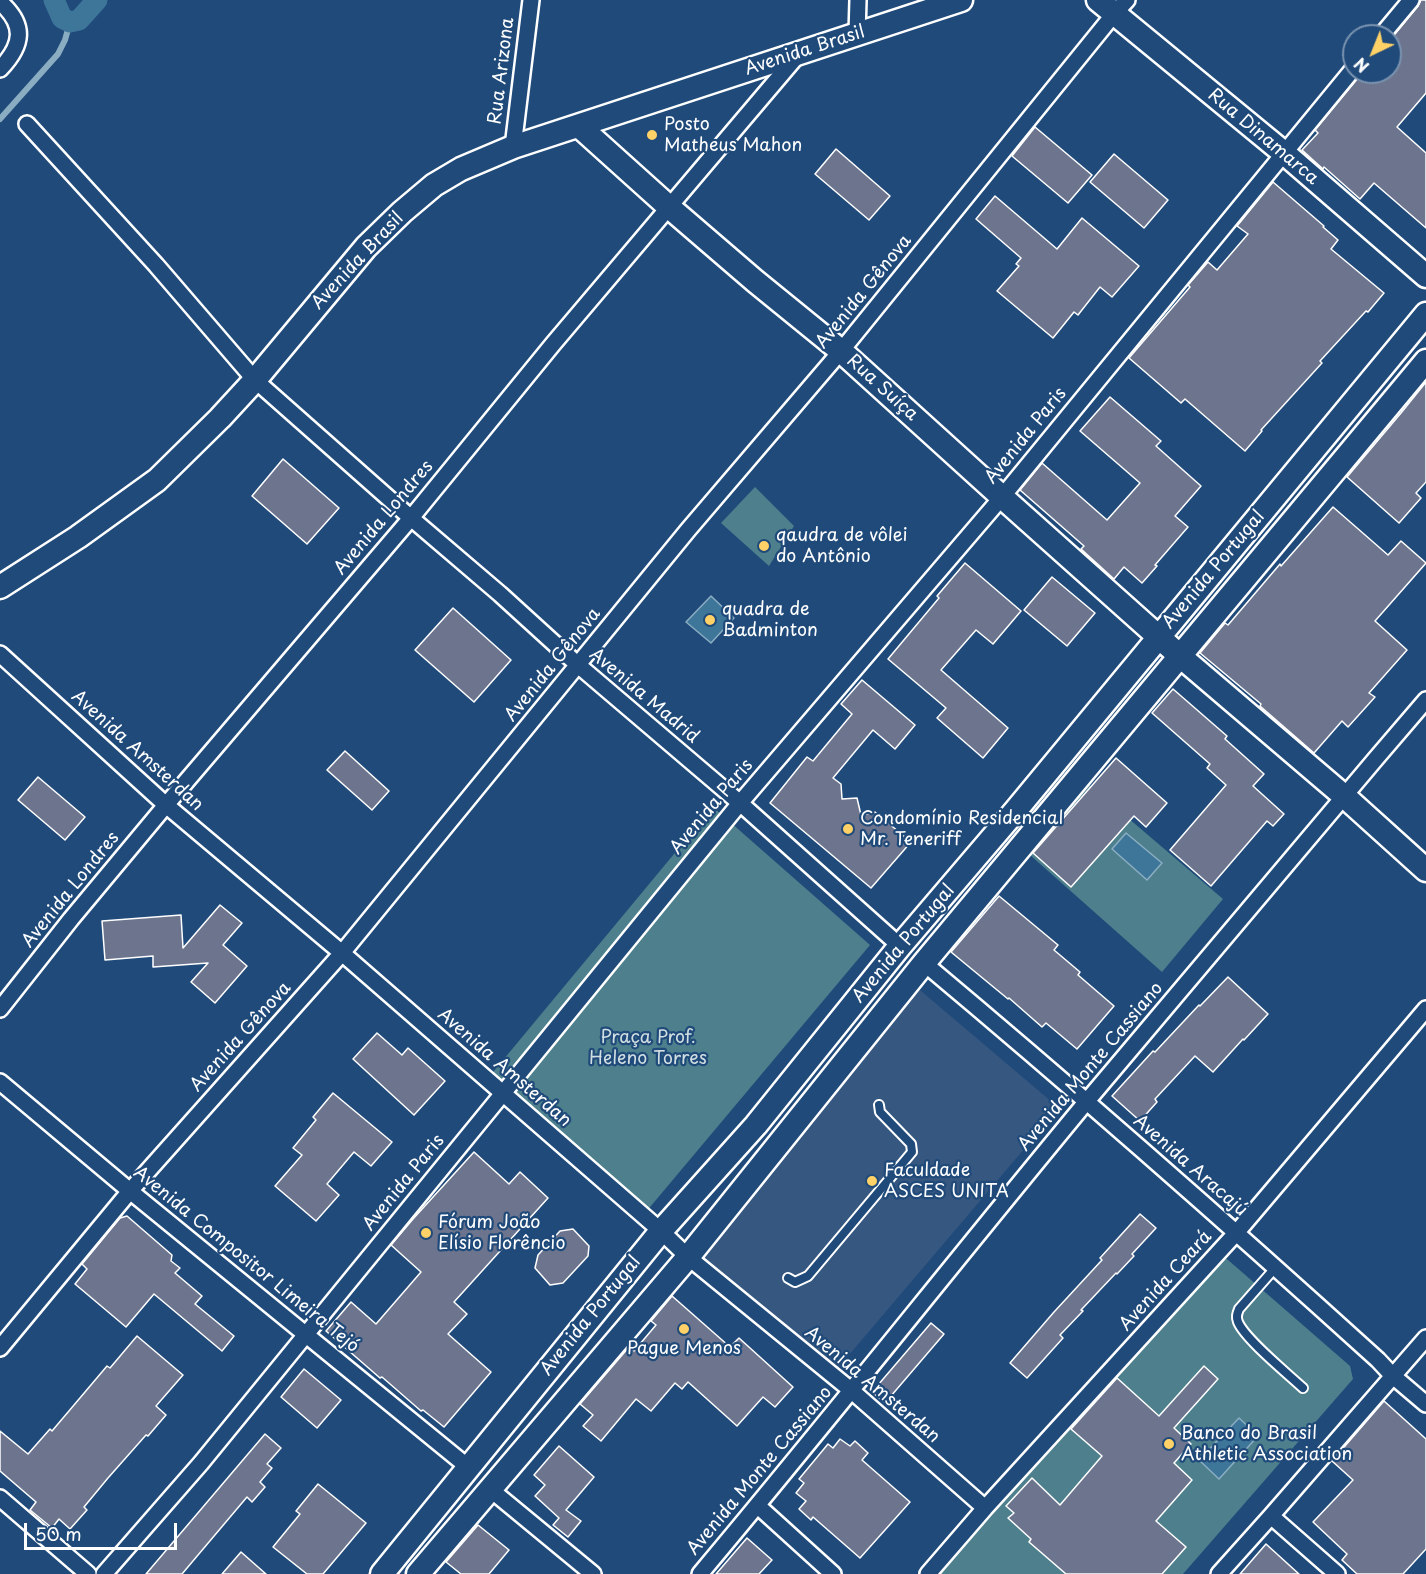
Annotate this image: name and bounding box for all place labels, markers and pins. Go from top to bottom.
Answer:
place label: Posto Matheus Mahon [664,114,802,156]
marker: Posto Matheus Mahon [645,128,659,142]
place label: qaudra de vôlei do Antônio [776,525,908,568]
marker: qaudra de vôlei do Antônio [757,539,771,553]
place label: quadra de Badminton [722,599,818,642]
marker: quadra de Badminton [703,613,717,627]
place label: Condomínio Residencial Mr. Teneriff [860,808,1063,850]
marker: Condomínio Residencial Mr. Teneriff [841,822,855,836]
place label: Faculdade ASCES UNITA [884,1160,1009,1202]
marker: Faculdade ASCES UNITA [865,1174,879,1188]
place label: Fórum João Elísio Florêncio [438,1212,565,1254]
marker: Fórum João Elísio Florêncio [419,1226,433,1240]
marker: Pague Menos [677,1322,691,1336]
place label: Pague Menos [627,1338,741,1360]
place label: Banco do Brasil Athletic Association [1181,1423,1352,1466]
marker: Banco do Brasil Athletic Association [1162,1437,1176,1451]

